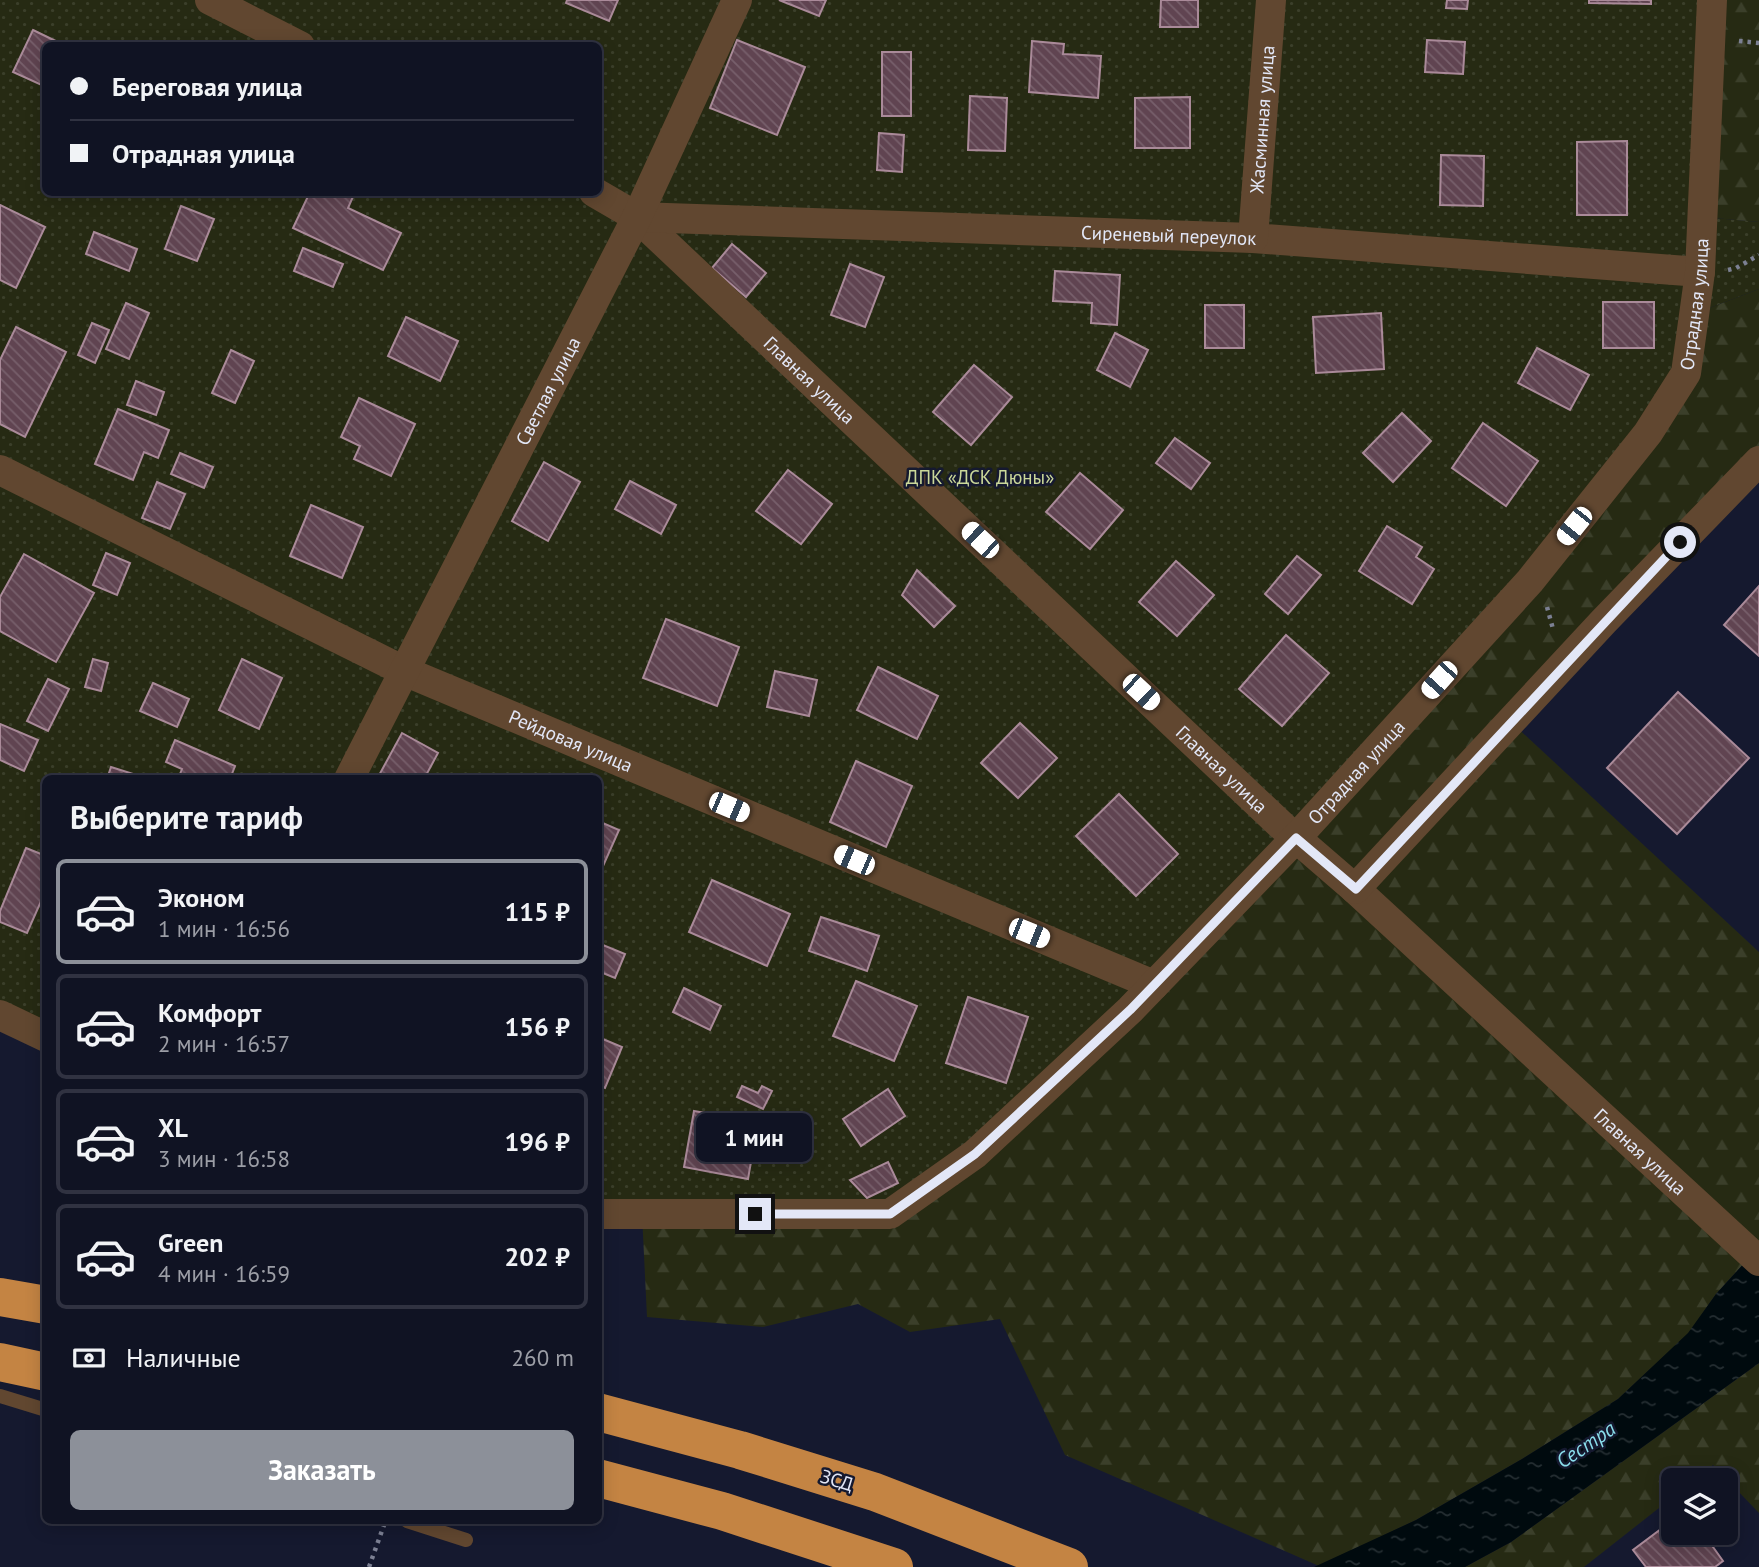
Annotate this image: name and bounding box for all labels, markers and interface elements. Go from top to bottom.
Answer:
street label: Жасминная улица [1244,44,1280,195]
text: Береговая улица [112,70,303,103]
text: Отрадная улица [112,137,295,170]
street label: Сиреневый переулок [1081,220,1257,250]
street label: Отрадная улица [1675,238,1713,372]
street label: Главная улица [759,331,860,429]
street label: Светлая улица [510,333,586,449]
park label: ДПК «ДСК Дюны» [906,465,1054,489]
car [1553,503,1596,549]
car [958,518,1003,562]
route start [1664,526,1696,558]
car [1418,657,1461,703]
car [1119,670,1164,714]
street label: Рейдовая улица [505,704,636,777]
street label: Отрадная улица [1303,715,1410,829]
street label: Главная улица [1171,720,1273,818]
car [706,789,753,825]
text: Выберите тариф [70,796,303,838]
car [831,842,878,878]
icon: car [74,880,137,943]
text: Эконом [158,881,245,914]
text: 115 ₽ [504,895,570,928]
text: 1 мин · 16:56 [158,914,290,943]
car [1006,915,1053,951]
icon: car [74,995,137,1058]
text: Комфорт [158,996,261,1029]
text: 156 ₽ [504,1010,570,1043]
text: 2 мин · 16:57 [158,1029,290,1058]
street label: Главная улица [1589,1103,1691,1200]
icon: car [74,1110,137,1173]
text: XL [158,1111,188,1144]
callout: 1 мин [697,1112,813,1162]
text: 1 мин [724,1123,784,1152]
text: 196 ₽ [504,1125,570,1158]
text: 3 мин · 16:58 [158,1144,290,1173]
route end [739,1198,771,1230]
icon: car [74,1225,137,1288]
text: Green [158,1226,223,1259]
text: 202 ₽ [504,1240,570,1273]
text: 4 мин · 16:59 [158,1259,290,1288]
icon: cash [70,1339,108,1377]
text: Наличные [126,1341,241,1374]
text: 260 m [512,1343,574,1372]
water label: Сестра [1551,1414,1621,1474]
button: Заказать [70,1430,574,1510]
street label: ЗСД [818,1464,857,1496]
map controls [1661,1468,1738,1545]
button: layers [1661,1468,1738,1545]

